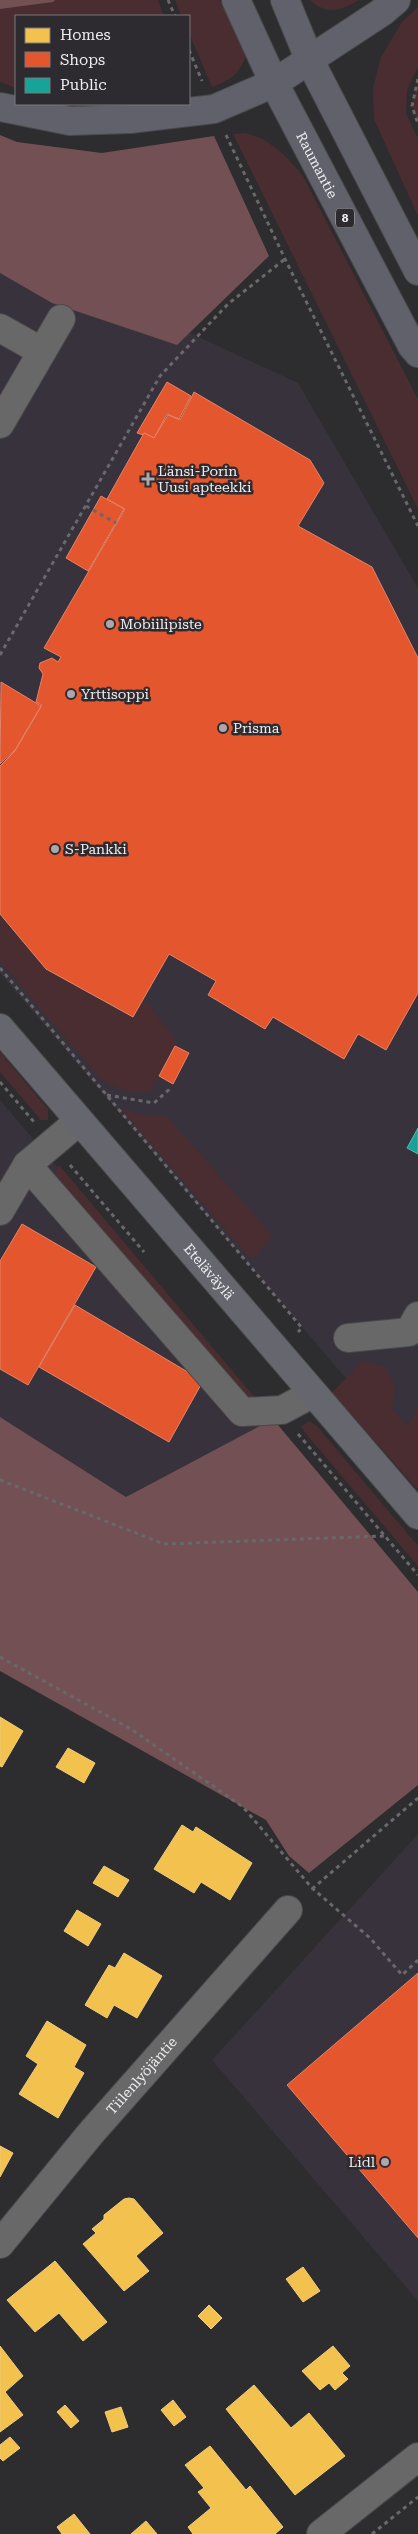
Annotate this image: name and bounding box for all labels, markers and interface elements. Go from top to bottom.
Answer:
legend [15,15,190,105]
text: Homes [60,26,111,44]
text: Shops [60,51,105,69]
text: Public [60,76,107,94]
street label: Raumantie [293,129,341,201]
road number: 8 [336,208,354,228]
place label: Länsi-Porin Uusi apteekki [158,463,252,495]
marker: Länsi-Porin Uusi apteekki [142,473,154,485]
place label: Mobiilipiste [120,616,202,632]
marker: Mobiilipiste [104,618,116,630]
place label: Yrttisoppi [81,686,150,702]
marker: Yrttisoppi [65,688,77,700]
place label: Prisma [233,720,280,736]
marker: Prisma [217,722,229,734]
place label: S-Pankki [65,841,127,857]
marker: S-Pankki [49,843,61,855]
street label: Eteläväylä [181,1240,238,1303]
street label: Tiilenlyöjäntie [103,2033,180,2118]
place label: Lidl [349,2154,376,2170]
marker: Lidl [379,2156,391,2168]

